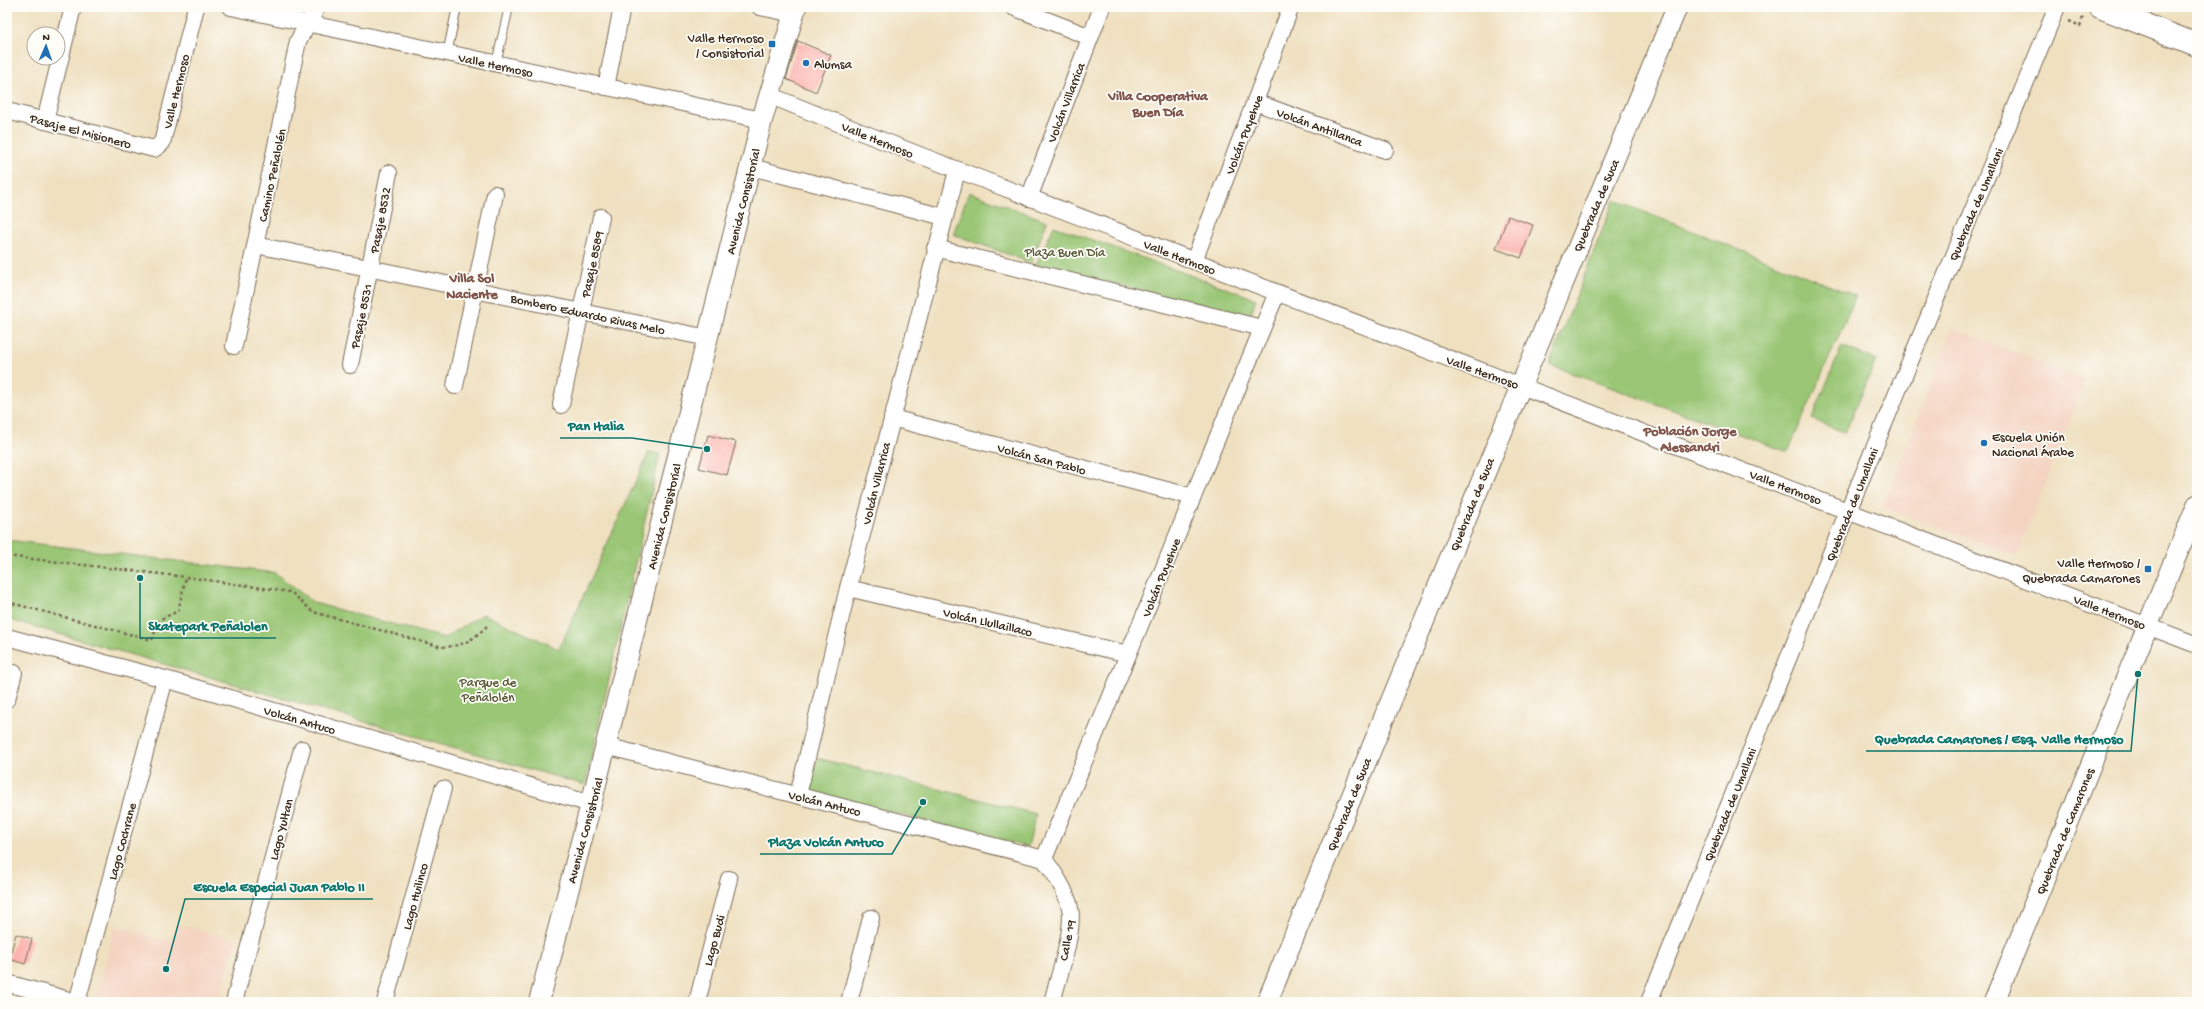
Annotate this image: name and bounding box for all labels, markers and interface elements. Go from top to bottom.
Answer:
north arrow [26,26,66,66]
text: N [42,32,50,44]
place label: Valle Hermoso / Consistorial [687,32,764,62]
marker: Valle Hermoso / Consistorial [767,39,777,49]
street label: Valle Hermoso [456,51,535,82]
street label: Valle Hermoso [161,53,194,131]
marker: Alumsa [801,58,811,68]
place label: Alumsa [814,58,853,73]
street label: Volcán Villarrica [1045,60,1090,146]
district label: Villa Cooperativa Buen Día [1107,89,1209,122]
street label: Volcán Puyehue [1223,93,1267,178]
street label: Volcán Antillanca [1273,105,1365,151]
street label: Pasaje El Misionero [27,111,133,153]
street label: Valle Hermoso [838,120,915,163]
street label: Camino Peñalolén [256,127,291,224]
street label: Quebrada de Umallani [1947,146,2008,264]
street label: Avenida Consistorial [724,147,765,256]
street label: Quebrada de Suca [1571,157,1624,255]
street label: Pasaje 8532 [368,186,395,256]
street label: Pasaje 8589 [579,229,608,300]
street label: Valle Hermoso [1140,237,1218,279]
park label: Plaza Buen Día [1024,246,1106,261]
district label: Villa Sol Naciente [446,271,499,304]
street label: Pasaje 8531 [348,283,377,351]
street label: Bombero Eduardo Rivas Melo [508,292,666,339]
street label: Valle Hermoso [1443,353,1521,394]
callout: Pan Italia [560,412,632,438]
text: Pan Italia [567,419,625,436]
district label: Población Jorge Alessandri [1642,424,1737,457]
place label: Escuela Unión Nacional Árabe [1992,431,2074,461]
marker: Escuela Unión Nacional Árabe [1979,438,1989,448]
street label: Volcán Villarrica [860,440,895,527]
street label: Volcán San Pablo [994,441,1088,480]
street label: Quebrada de Umallani [1824,446,1883,564]
street label: Quebrada de Suca [1448,455,1499,554]
street label: Avenida Consistorial [645,462,686,571]
street label: Valle Hermoso [1746,467,1824,509]
street label: Volcán Puyehue [1139,536,1185,621]
place label: Valle Hermoso / Quebrada Camarones [2022,557,2141,587]
marker: Valle Hermoso / Quebrada Camarones [2143,564,2153,574]
street label: Valle Hermoso [2070,592,2148,634]
street label: Volcán Llullaillaco [940,606,1034,641]
callout: Skatepark Peñalolen [140,612,276,638]
text: Skatepark Peñalolen [148,619,268,636]
park label: Parque de Peñalolén [459,676,517,706]
street label: Volcán Antuco [261,704,337,739]
callout: Quebrada Camarones / Esq. Valle Hermoso [1866,725,2131,751]
text: Quebrada Camarones / Esq. Valle Hermoso [1875,732,2124,749]
street label: Quebrada de Umallani [1702,746,1761,864]
street label: Quebrada de Suca [1325,755,1376,854]
street label: Quebrada de Camarones [2034,765,2099,897]
street label: Avenida Consistorial [565,776,608,885]
street label: Volcán Antuco [786,788,862,821]
street label: Lago Yultan [267,797,298,862]
street label: Lago Cochrane [106,801,141,882]
callout: Plaza Volcán Antuco [760,828,892,854]
text: Plaza Volcán Antuco [767,835,885,852]
street label: Lago Huilinco [400,861,433,932]
callout: Escuela Especial Juan Pablo II [185,873,373,899]
text: Escuela Especial Juan Pablo II [193,880,365,897]
street label: Lago Budi [701,913,729,968]
street label: Calle 19 [1057,918,1080,962]

